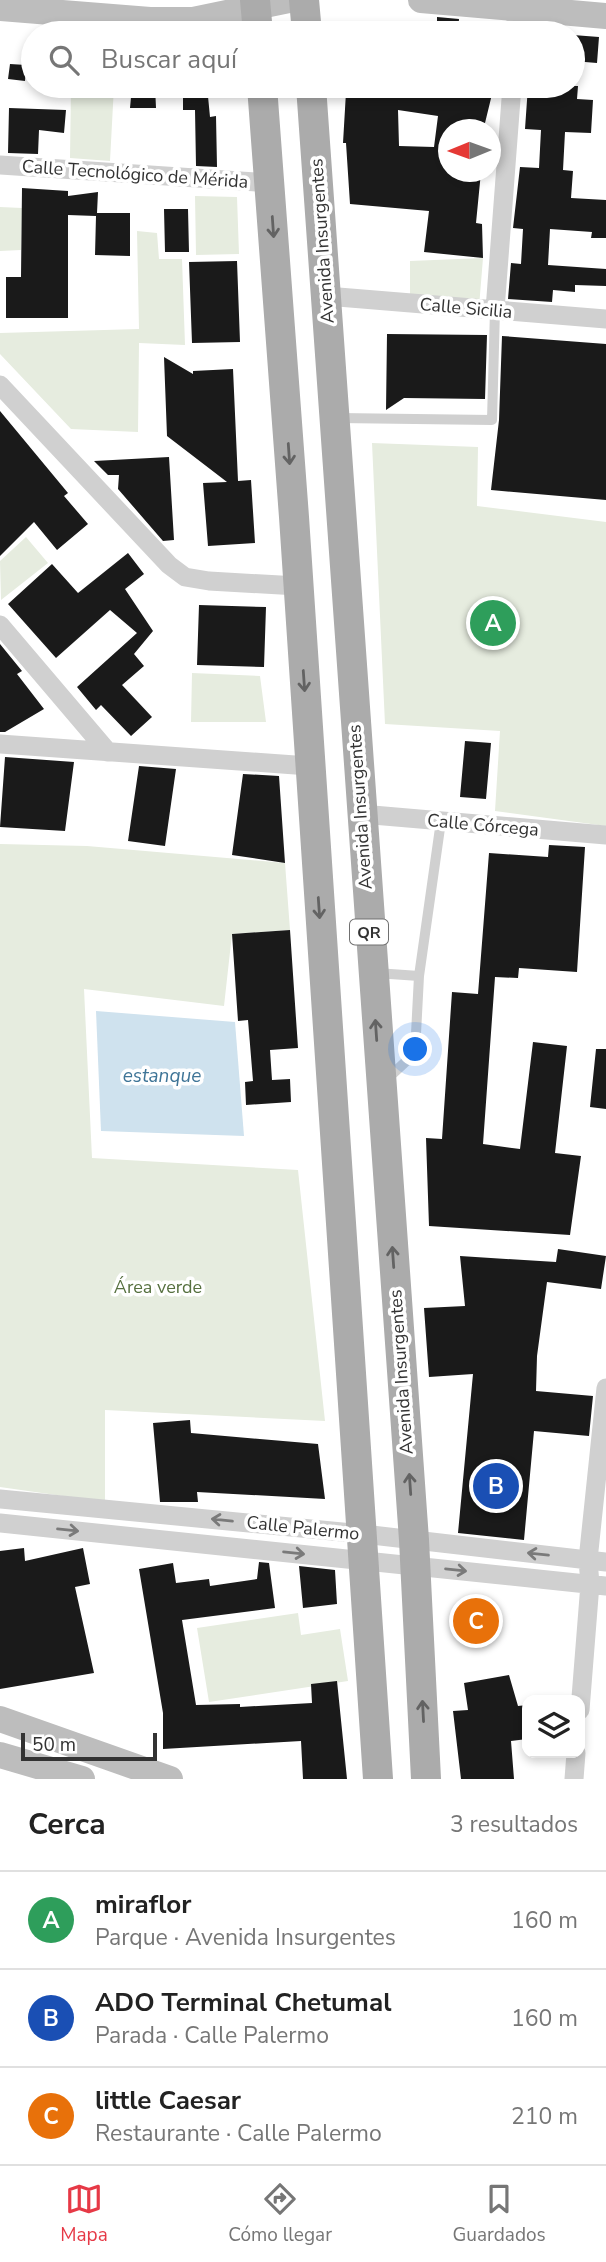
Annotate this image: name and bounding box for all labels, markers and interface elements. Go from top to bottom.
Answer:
search box [21,21,585,98]
icon: search [45,41,83,79]
text: Buscar aquí [101,42,237,77]
north arrow [438,119,501,182]
street label: Calle Tecnológico de Mérida [21,154,249,194]
street label: Avenida Insurgentes [304,158,340,324]
one-way arrow [267,215,280,238]
street label: Calle Sicilia [419,292,513,324]
one-way arrow [283,442,296,465]
pin: A [470,597,516,649]
one-way arrow [297,669,310,692]
street label: Avenida Insurgentes [342,724,378,890]
street label: Calle Córcega [426,808,540,842]
one-way arrow [313,896,326,919]
road number: QR [350,920,388,944]
one-way arrow [370,1019,383,1042]
your location [398,1032,432,1066]
water label: estanque [123,1063,201,1089]
one-way arrow [386,1246,399,1269]
park label: Área verde [114,1275,202,1299]
street label: Avenida Insurgentes [383,1289,419,1455]
pin: B [473,1460,519,1512]
one-way arrow [403,1473,416,1496]
street label: Calle Palermo [245,1510,361,1546]
one-way arrow [211,1514,233,1527]
one-way arrow [56,1524,79,1537]
one-way arrow [282,1546,305,1559]
one-way arrow [527,1548,550,1561]
one-way arrow [444,1563,467,1576]
pin: C [453,1595,499,1647]
map controls [522,1695,585,1758]
button: layers [522,1695,585,1758]
one-way arrow [416,1700,429,1723]
scale bar [21,1730,158,1762]
text: 50 m [32,1732,76,1758]
text: Cerca [28,1804,106,1845]
text: 3 resultados [450,1809,578,1840]
text: miraflor [95,1887,192,1922]
text: A [42,1905,60,1936]
text: 160 m [511,1905,578,1936]
text: Parque · Avenida Insurgentes [95,1922,396,1953]
text: ADO Terminal Chetumal [95,1985,391,2020]
text: B [43,2003,59,2034]
text: 160 m [511,2003,578,2034]
text: Parada · Calle Palermo [95,2020,329,2051]
text: little Caesar [95,2083,241,2118]
text: C [43,2101,59,2132]
text: 210 m [511,2101,578,2132]
text: Restaurante · Calle Palermo [95,2118,382,2149]
tab: Mapa [60,2180,108,2248]
tab: Cómo llegar [228,2180,332,2248]
tab: Guardados [453,2180,546,2248]

